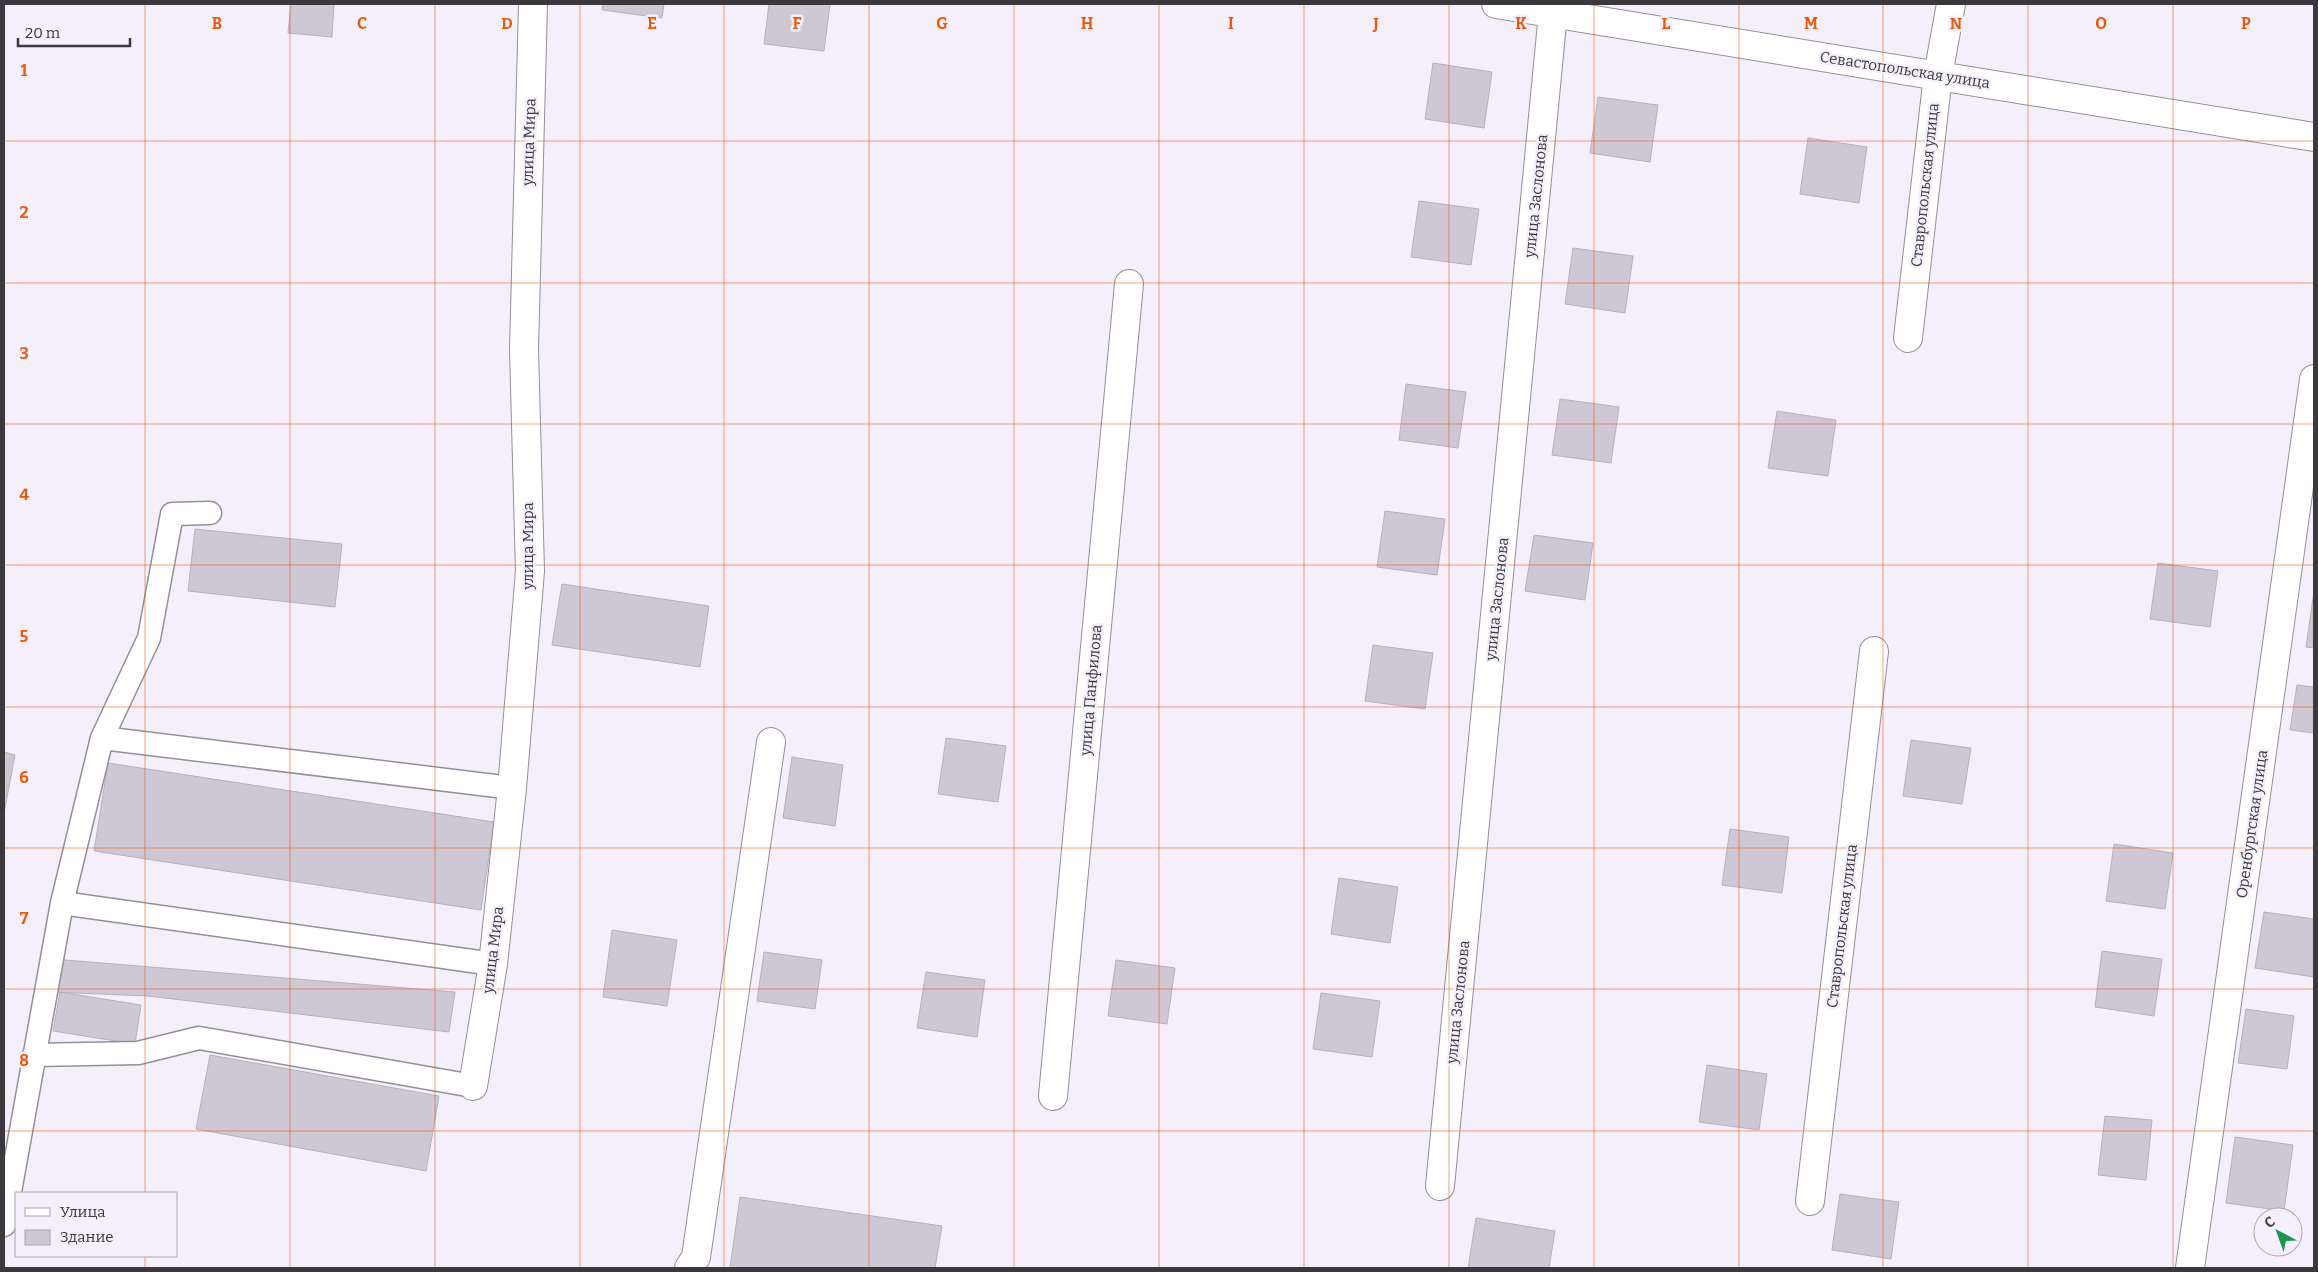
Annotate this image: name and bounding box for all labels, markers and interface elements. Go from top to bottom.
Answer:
text: B [212,14,222,33]
text: C [357,14,367,33]
text: D [501,14,513,33]
text: E [647,14,657,33]
text: F [793,14,802,33]
text: G [936,14,948,33]
text: H [1081,14,1094,33]
text: I [1228,14,1234,33]
text: J [1372,14,1379,33]
text: K [1515,14,1527,33]
text: L [1662,14,1671,33]
text: M [1804,14,1818,33]
text: N [1950,14,1962,33]
text: O [2095,14,2107,33]
text: P [2241,14,2251,33]
scale bar [18,15,130,47]
text: 20 m [25,24,61,42]
street label: Севастопольская улица [1819,48,1991,92]
text: 1 [21,61,28,80]
street label: улица Мира [518,98,540,187]
street label: Ставропольская улица [1907,102,1943,268]
street label: улица Заслонова [1520,133,1551,260]
text: 2 [19,203,29,222]
text: 3 [19,344,29,363]
text: 4 [19,485,29,504]
street label: улица Мира [519,502,537,591]
street label: улица Заслонова [1481,536,1512,663]
street label: улица Панфилова [1076,624,1106,757]
text: 5 [20,627,29,646]
street label: Оренбургская улица [2233,749,2271,899]
text: 6 [19,768,29,787]
street label: Ставропольская улица [1823,843,1861,1009]
street label: улица Мира [479,905,507,996]
text: 7 [20,909,29,928]
street label: улица Заслонова [1442,939,1473,1066]
text: 8 [19,1051,29,1070]
legend [15,1192,178,1257]
text: Улица [60,1203,106,1221]
north arrow [2253,1207,2303,1257]
text: С [2261,1213,2279,1232]
text: Здание [60,1228,114,1246]

